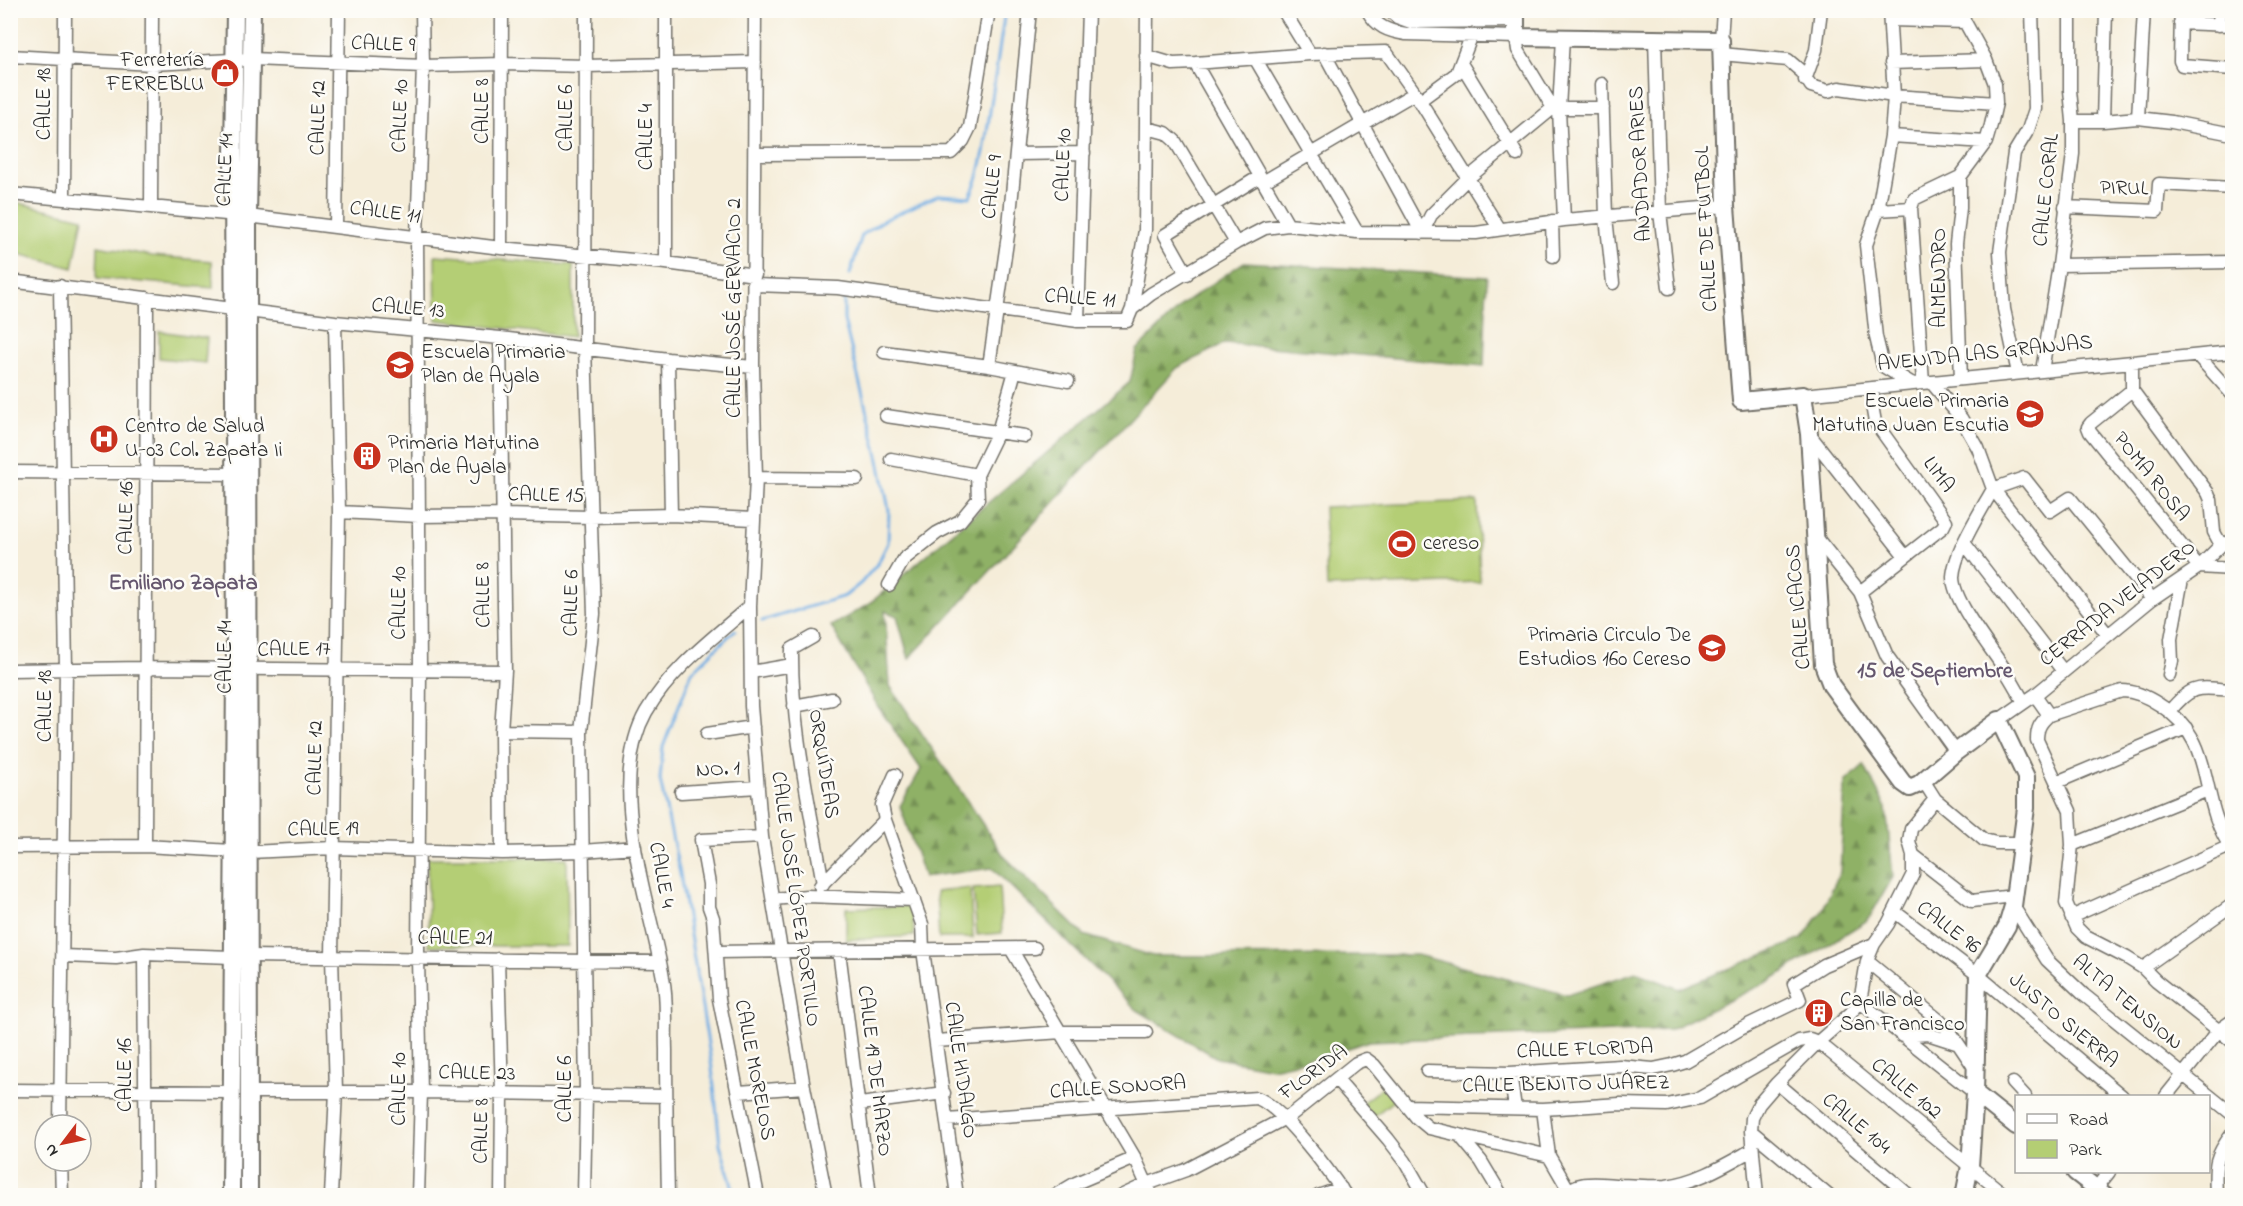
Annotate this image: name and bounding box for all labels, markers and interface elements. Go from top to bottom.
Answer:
street label: CALLE 9 [350,29,416,61]
place label: Ferretería FERREBLU [106,46,204,100]
shop icon: Ferretería FERREBLU [209,57,241,89]
street label: CALLE 18 [30,68,60,140]
street label: CALLE 8 [468,78,498,144]
street label: CALLE 10 [385,79,417,153]
street label: CALLE 12 [303,80,335,156]
street label: CALLE 6 [552,84,582,152]
street label: ANDADOR ARIES [1622,85,1660,243]
street label: CALLE 4 [632,103,662,170]
street label: CALLE 10 [1048,128,1080,202]
street label: CALLE 14 [210,132,242,207]
street label: CALLE CORAL [2026,132,2068,248]
street label: CALLE DE FUTBOL [1688,145,1726,313]
street label: CALLE 9 [975,153,1011,221]
street label: PIRUL [2099,174,2149,204]
street label: CALLE 11 [348,194,423,232]
street label: CALLE JOSÉ GERVACIO 2 [720,198,750,418]
street label: ALMENDRO [1925,228,1955,328]
street label: CALLE 11 [1043,282,1117,316]
street label: CALLE 13 [370,291,446,327]
street label: AVENIDA LAS GRANJAS [1876,328,2094,380]
place label: Escuela Primaria Plan de Ayala [421,338,566,394]
school or university icon: Escuela Primaria Plan de Ayala [384,349,416,381]
place label: Escuela Primaria Matutina Juan Escutia [1812,387,2009,441]
school or university icon: Escuela Primaria Matutina Juan Escutia [2014,398,2046,430]
place label: Centro de Salud U-03 Col. Zapata Ii [125,412,282,466]
hospital icon: Centro de Salud U-03 Col. Zapata Ii [88,423,120,455]
street label: POMA ROSA [2105,426,2197,528]
place label: Primaria Matutina Plan de Ayala [388,429,539,485]
building icon: Primaria Matutina Plan de Ayala [351,440,383,472]
street label: LIMA [1915,451,1961,499]
street label: CALLE 15 [507,480,585,512]
street label: CALLE 16 [111,481,143,555]
sports icon: cereso [1386,528,1418,560]
place label: cereso [1423,529,1479,559]
street label: CERRADA VELADERO [2033,533,2203,675]
street label: CALLE ICACOS [1779,543,1819,671]
street label: CALLE 8 [468,562,500,628]
street label: CALLE 10 [385,566,415,640]
district label: Emiliano Zapata [108,568,258,600]
street label: CALLE 6 [556,569,588,637]
street label: CALLE 14 [211,620,241,694]
place label: Primaria Circulo De Estudios 160 Cereso [1517,621,1692,675]
school or university icon: Primaria Circulo De Estudios 160 Cereso [1696,632,1728,664]
street label: CALLE 17 [257,634,331,666]
district label: 15 de Septiembre [1857,656,2014,688]
street label: CALLE 18 [31,670,61,742]
street label: ORQUÍDEAS [800,707,846,821]
street label: CALLE 12 [300,720,332,796]
street label: NO. 1 [695,754,741,786]
street label: CALLE JOSÉ LÓPEZ PORTILLO [762,770,828,1028]
street label: CALLE 19 [287,814,359,846]
street label: CALLE 4 [640,839,682,911]
street label: CALLE 96 [1910,894,1986,962]
street label: CALLE 21 [417,924,493,954]
street label: ALTA TENSION [2065,948,2189,1058]
street label: JUSTO SIERRA [2002,966,2124,1076]
street label: CALLE 19 DE MARZO [849,984,899,1158]
place label: Capilla de San Francisco [1840,986,1965,1040]
street label: CALLE MORELOS [726,997,782,1143]
building icon: Capilla de San Francisco [1803,997,1835,1029]
street label: CALLE HIDALGO [936,1000,984,1140]
street label: CALLE FLORIDA [1516,1033,1654,1067]
street label: CALLE 16 [111,1038,141,1112]
street label: FLORIDA [1272,1038,1355,1109]
street label: CALLE 102 [1864,1051,1948,1127]
street label: CALLE 10 [385,1052,415,1126]
street label: CALLE 6 [551,1055,581,1123]
street label: CALLE 23 [438,1058,516,1090]
street label: CALLE BENITO JUÁREZ [1462,1067,1670,1102]
street label: CALLE SONORA [1049,1068,1187,1108]
street label: CALLE 104 [1815,1086,1897,1162]
legend [2015,1095,2210,1173]
street label: CALLE 8 [466,1098,498,1164]
text: Road [2069,1108,2108,1134]
north arrow [33,1113,93,1173]
text: Park [2069,1138,2102,1164]
text: N [39,1139,65,1161]

